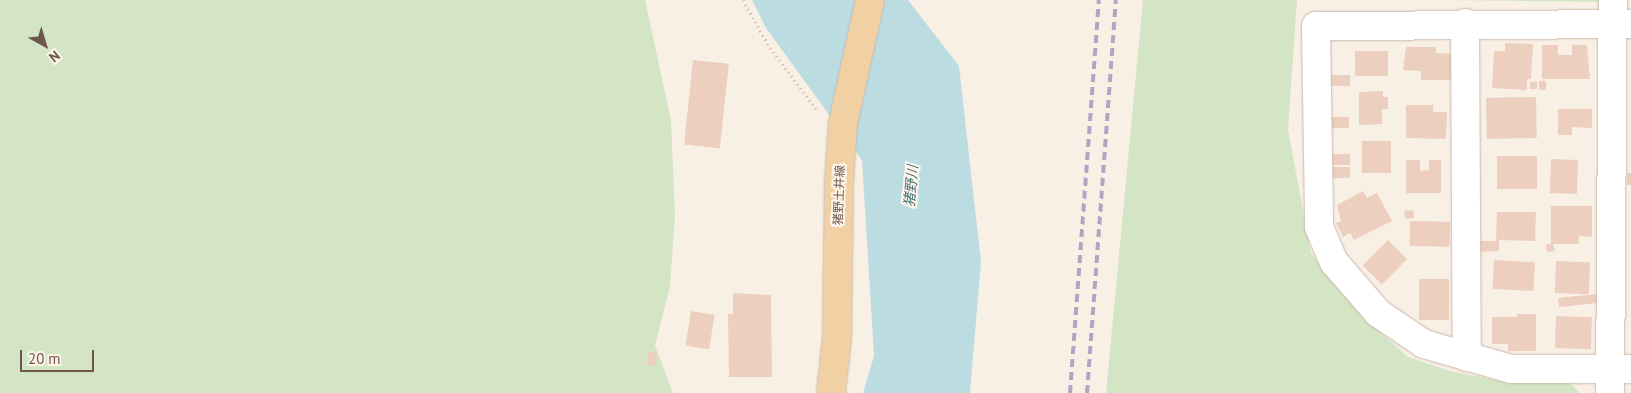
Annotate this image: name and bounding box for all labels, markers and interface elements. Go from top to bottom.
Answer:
north arrow [20,20,70,70]
text: N [45,47,64,67]
water label: 猪野川 [901,164,921,208]
street label: 猪野土井線 [831,165,847,225]
scale bar [22,340,96,372]
text: 20 m [28,349,61,368]

